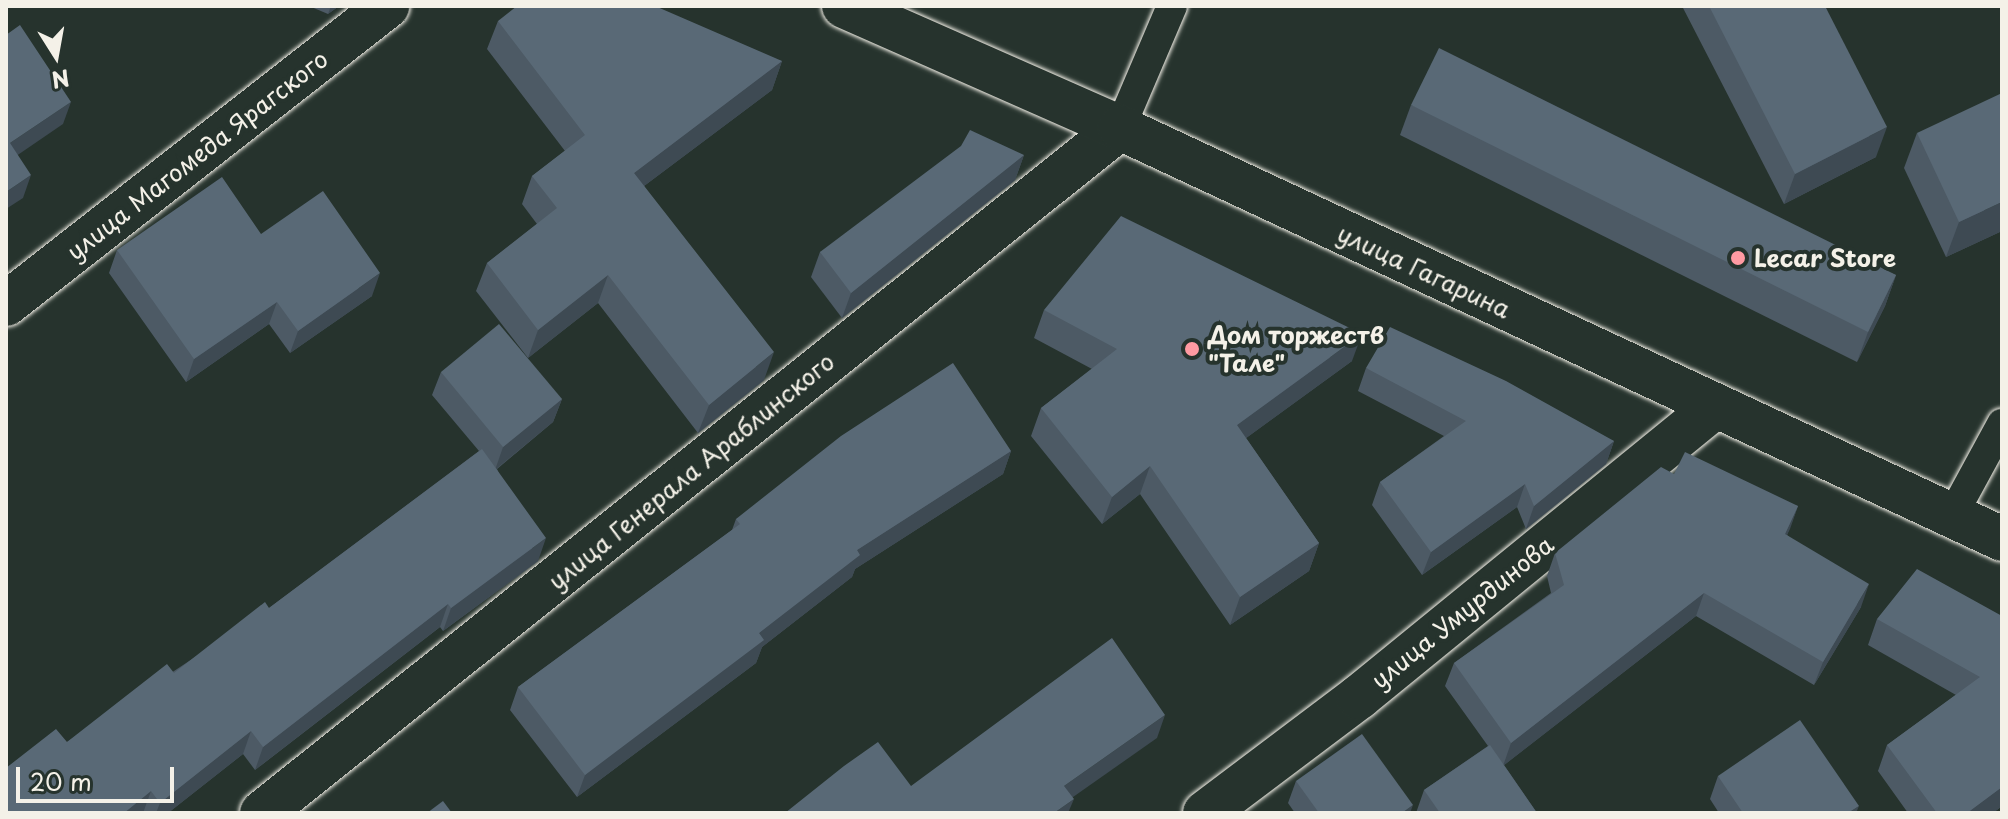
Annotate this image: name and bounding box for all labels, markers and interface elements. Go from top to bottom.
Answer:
north arrow [16,16,96,96]
street label: улица Магомеда Ярагского [59,43,335,267]
text: N [49,62,72,98]
street label: улица Гагарина [1333,218,1515,324]
place label: Lecar Store [1754,244,1894,272]
marker: Lecar Store [1729,249,1747,267]
place label: Дом торжеств "Тале" [1208,321,1385,377]
marker: Дом торжеств "Тале" [1183,340,1201,358]
street label: улица Генерала Араблинского [541,346,841,596]
street label: улица Умурдинова [1365,530,1559,694]
scale bar [20,751,178,801]
text: 20 m [30,763,92,799]

